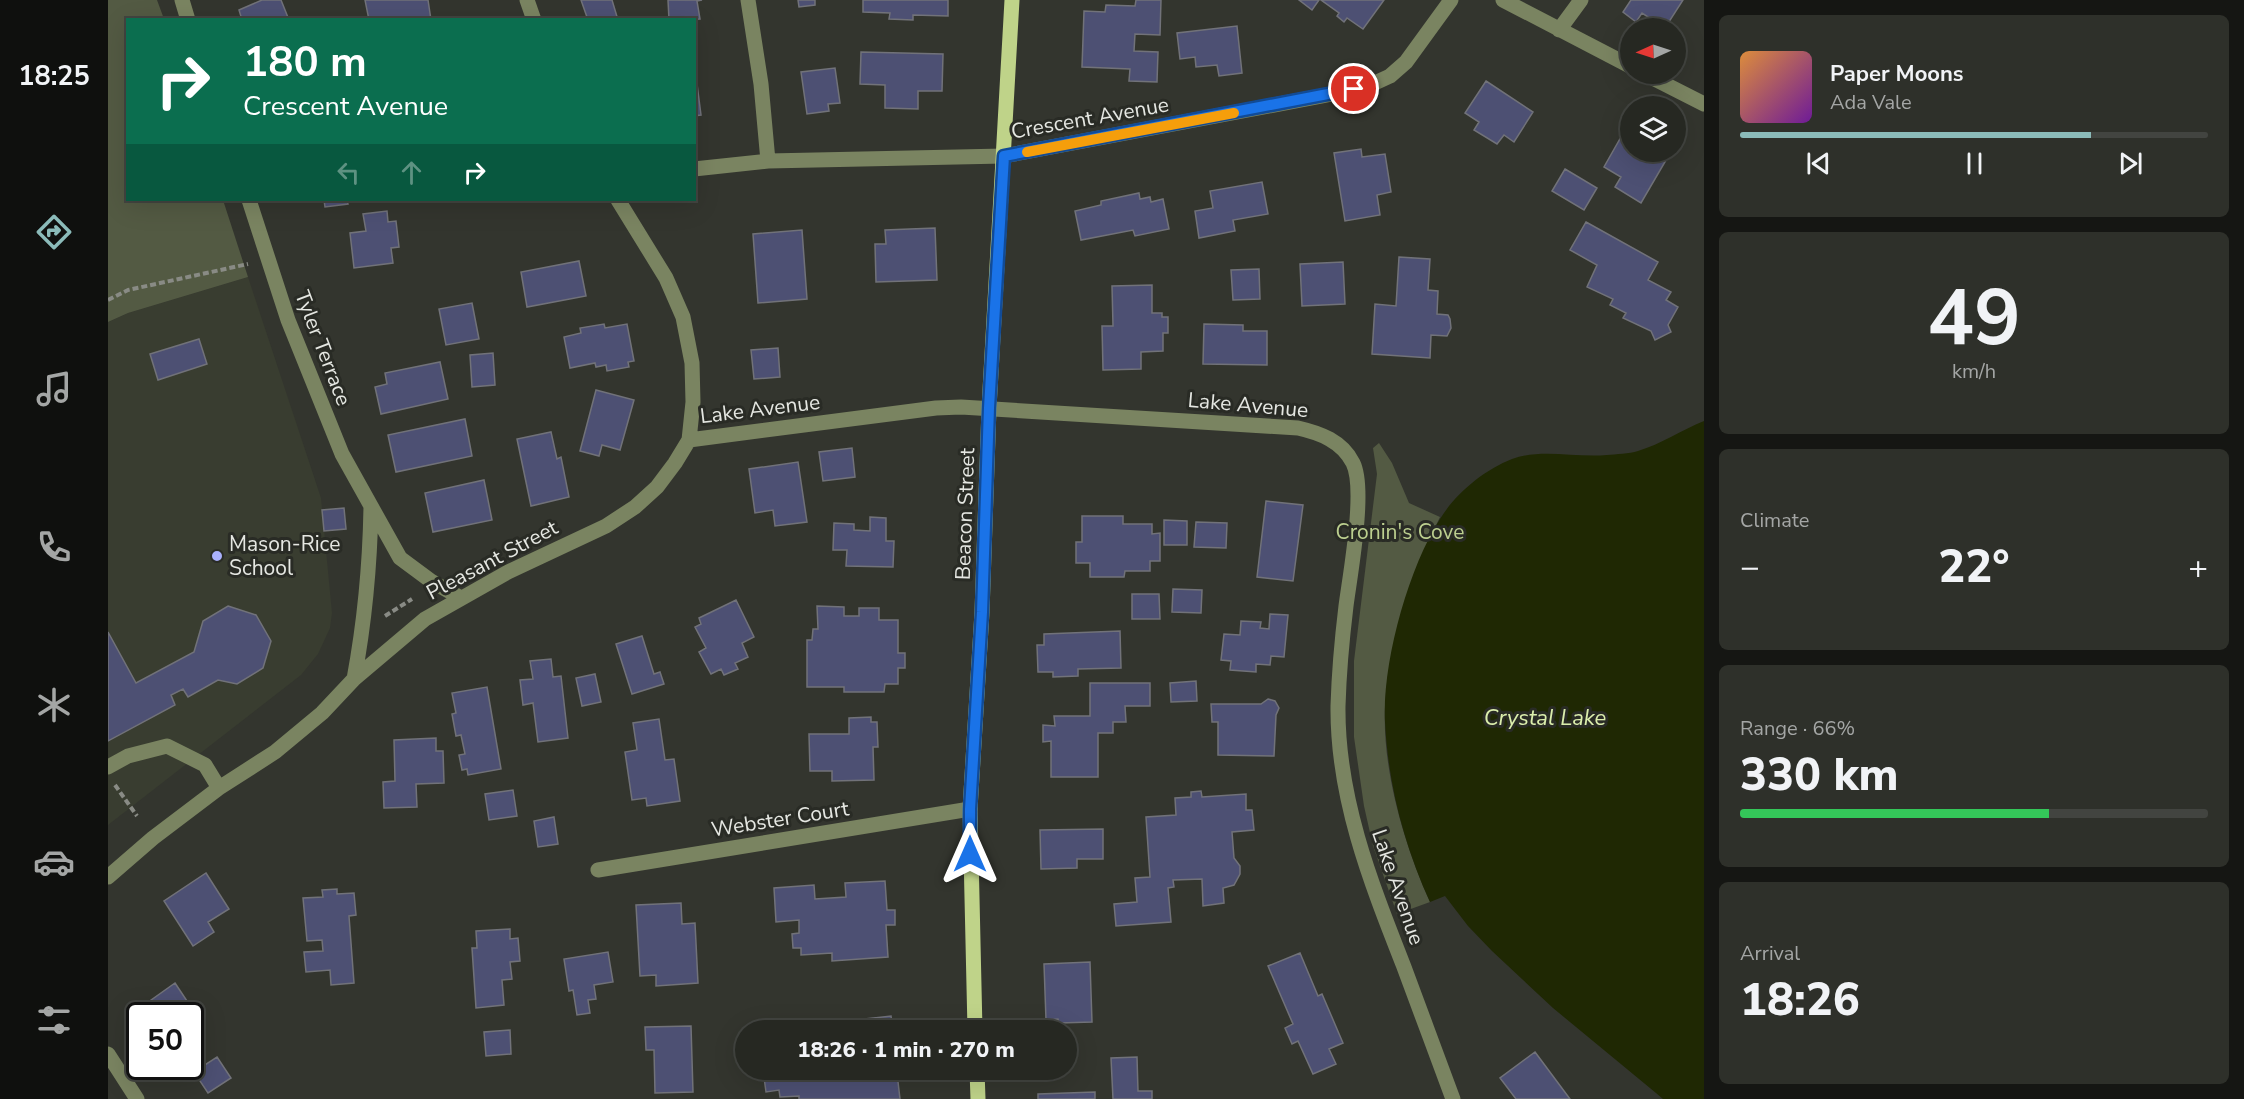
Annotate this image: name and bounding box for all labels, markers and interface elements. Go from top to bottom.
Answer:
north arrow [1620,18,1686,84]
map controls [1620,18,1686,162]
text: 180 m [243,34,367,91]
icon: right [144,42,222,120]
text: 18:25 [18,58,90,95]
text: Paper Moons [1830,59,1964,89]
pin [1328,63,1379,114]
icon: arrive [1337,72,1370,105]
text: Crescent Avenue [243,88,448,125]
text: Ada Vale [1830,89,1912,116]
street label: Crescent Avenue [1009,90,1171,146]
button: layers [1620,96,1686,162]
icon: previous [1802,147,1835,180]
icon: pause [1958,147,1991,180]
icon: next [2114,147,2147,180]
icon: left [332,156,365,189]
icon: ahead [395,156,428,189]
icon: right [458,156,491,189]
icon: directions [33,211,75,253]
text: 49 [1927,265,2021,372]
street label: Tyler Terrace [288,286,358,410]
text: km/h [1952,358,1996,385]
icon: music [33,368,75,410]
street label: Lake Avenue [1187,386,1309,424]
street label: Lake Avenue [698,388,822,430]
street label: Beacon Street [949,447,981,581]
text: Climate [1740,507,1809,534]
street label: Pleasant Street [421,513,563,606]
park label: Cronin's Cove [1336,518,1464,546]
icon: phone [33,526,75,568]
place label: Mason-Rice School [229,530,340,582]
text: 22° [1938,537,2010,598]
text: − [1740,545,1760,590]
text: + [2188,545,2208,590]
marker: Mason-Rice School [210,549,224,563]
icon: climate [33,684,75,726]
water label: Crystal Lake [1484,703,1607,733]
text: Range · 66% [1740,715,1855,742]
text: 330 km [1740,745,1899,806]
street label: Webster Court [709,794,851,844]
position arrow [938,822,1002,886]
street label: Lake Avenue [1365,825,1431,949]
icon: car [33,841,75,883]
text: Arrival [1740,940,1800,967]
text: 18:26 [1740,970,1860,1031]
icon: filters [33,999,75,1041]
speed limit sign: 50 [126,1002,204,1080]
text: 18:26 · 1 min · 270 m [797,1035,1015,1065]

